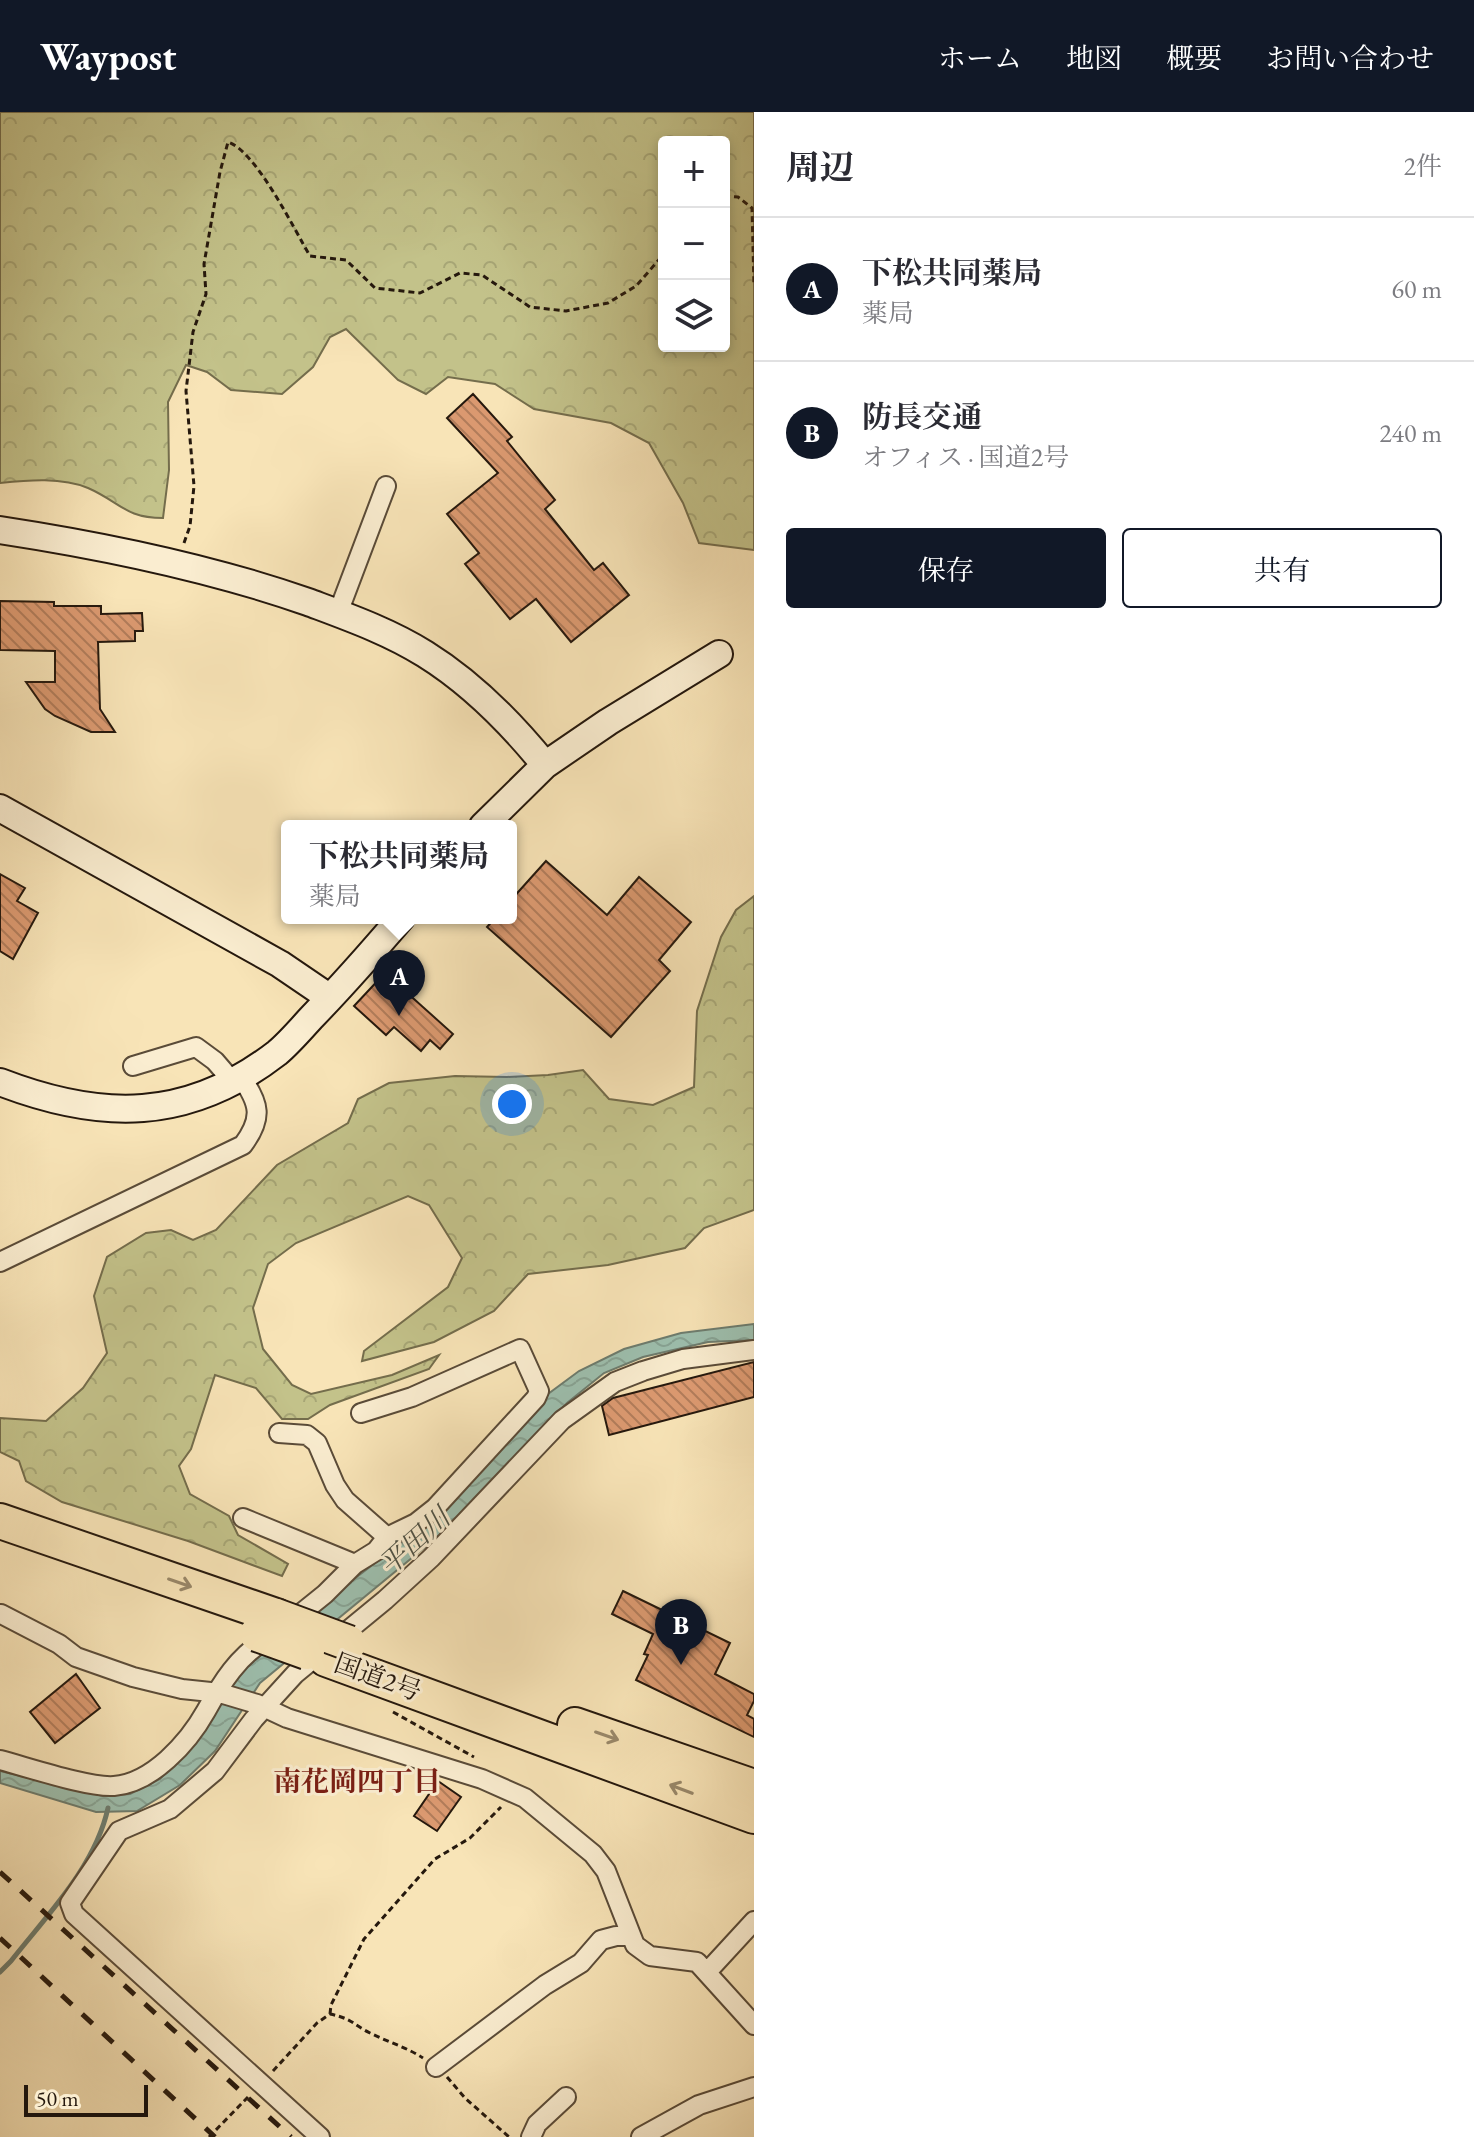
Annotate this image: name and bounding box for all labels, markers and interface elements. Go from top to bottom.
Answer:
text: Waypost [40,32,177,81]
text: ホーム [938,40,1022,76]
text: 地図 [1066,40,1122,76]
text: 概要 [1166,40,1222,76]
text: お問い合わせ [1266,40,1434,76]
map controls [658,136,730,352]
button: + [658,136,730,208]
text: 周辺 [786,145,854,189]
text: 2件 [1404,149,1442,183]
button: − [658,208,730,280]
text: 下松共同薬局 [862,253,1042,292]
text: A [803,272,821,306]
text: 60 m [1392,272,1442,306]
button: layers [658,280,730,352]
text: 薬局 [862,296,914,330]
text: 防長交通 [862,397,982,436]
text: B [804,416,820,450]
text: 240 m [1379,416,1442,450]
text: オフィス · 国道2号 [862,440,1069,474]
button: 保存 [786,528,1106,608]
button: 共有 [1122,528,1442,608]
popup [281,820,517,924]
text: 下松共同薬局 [309,836,489,875]
text: 薬局 [309,879,361,913]
pin: A [373,950,425,1016]
your location [492,1084,532,1124]
water label: 平田川 [371,1498,459,1582]
one-way arrow [167,1576,192,1591]
pin: B [655,1599,707,1665]
street label: 国道2号 [330,1646,426,1708]
one-way arrow [594,1729,619,1744]
district label: 南花岡四丁目 [273,1763,441,1799]
one-way arrow [669,1781,694,1795]
scale bar [24,2081,148,2117]
text: 50 m [36,2084,79,2113]

